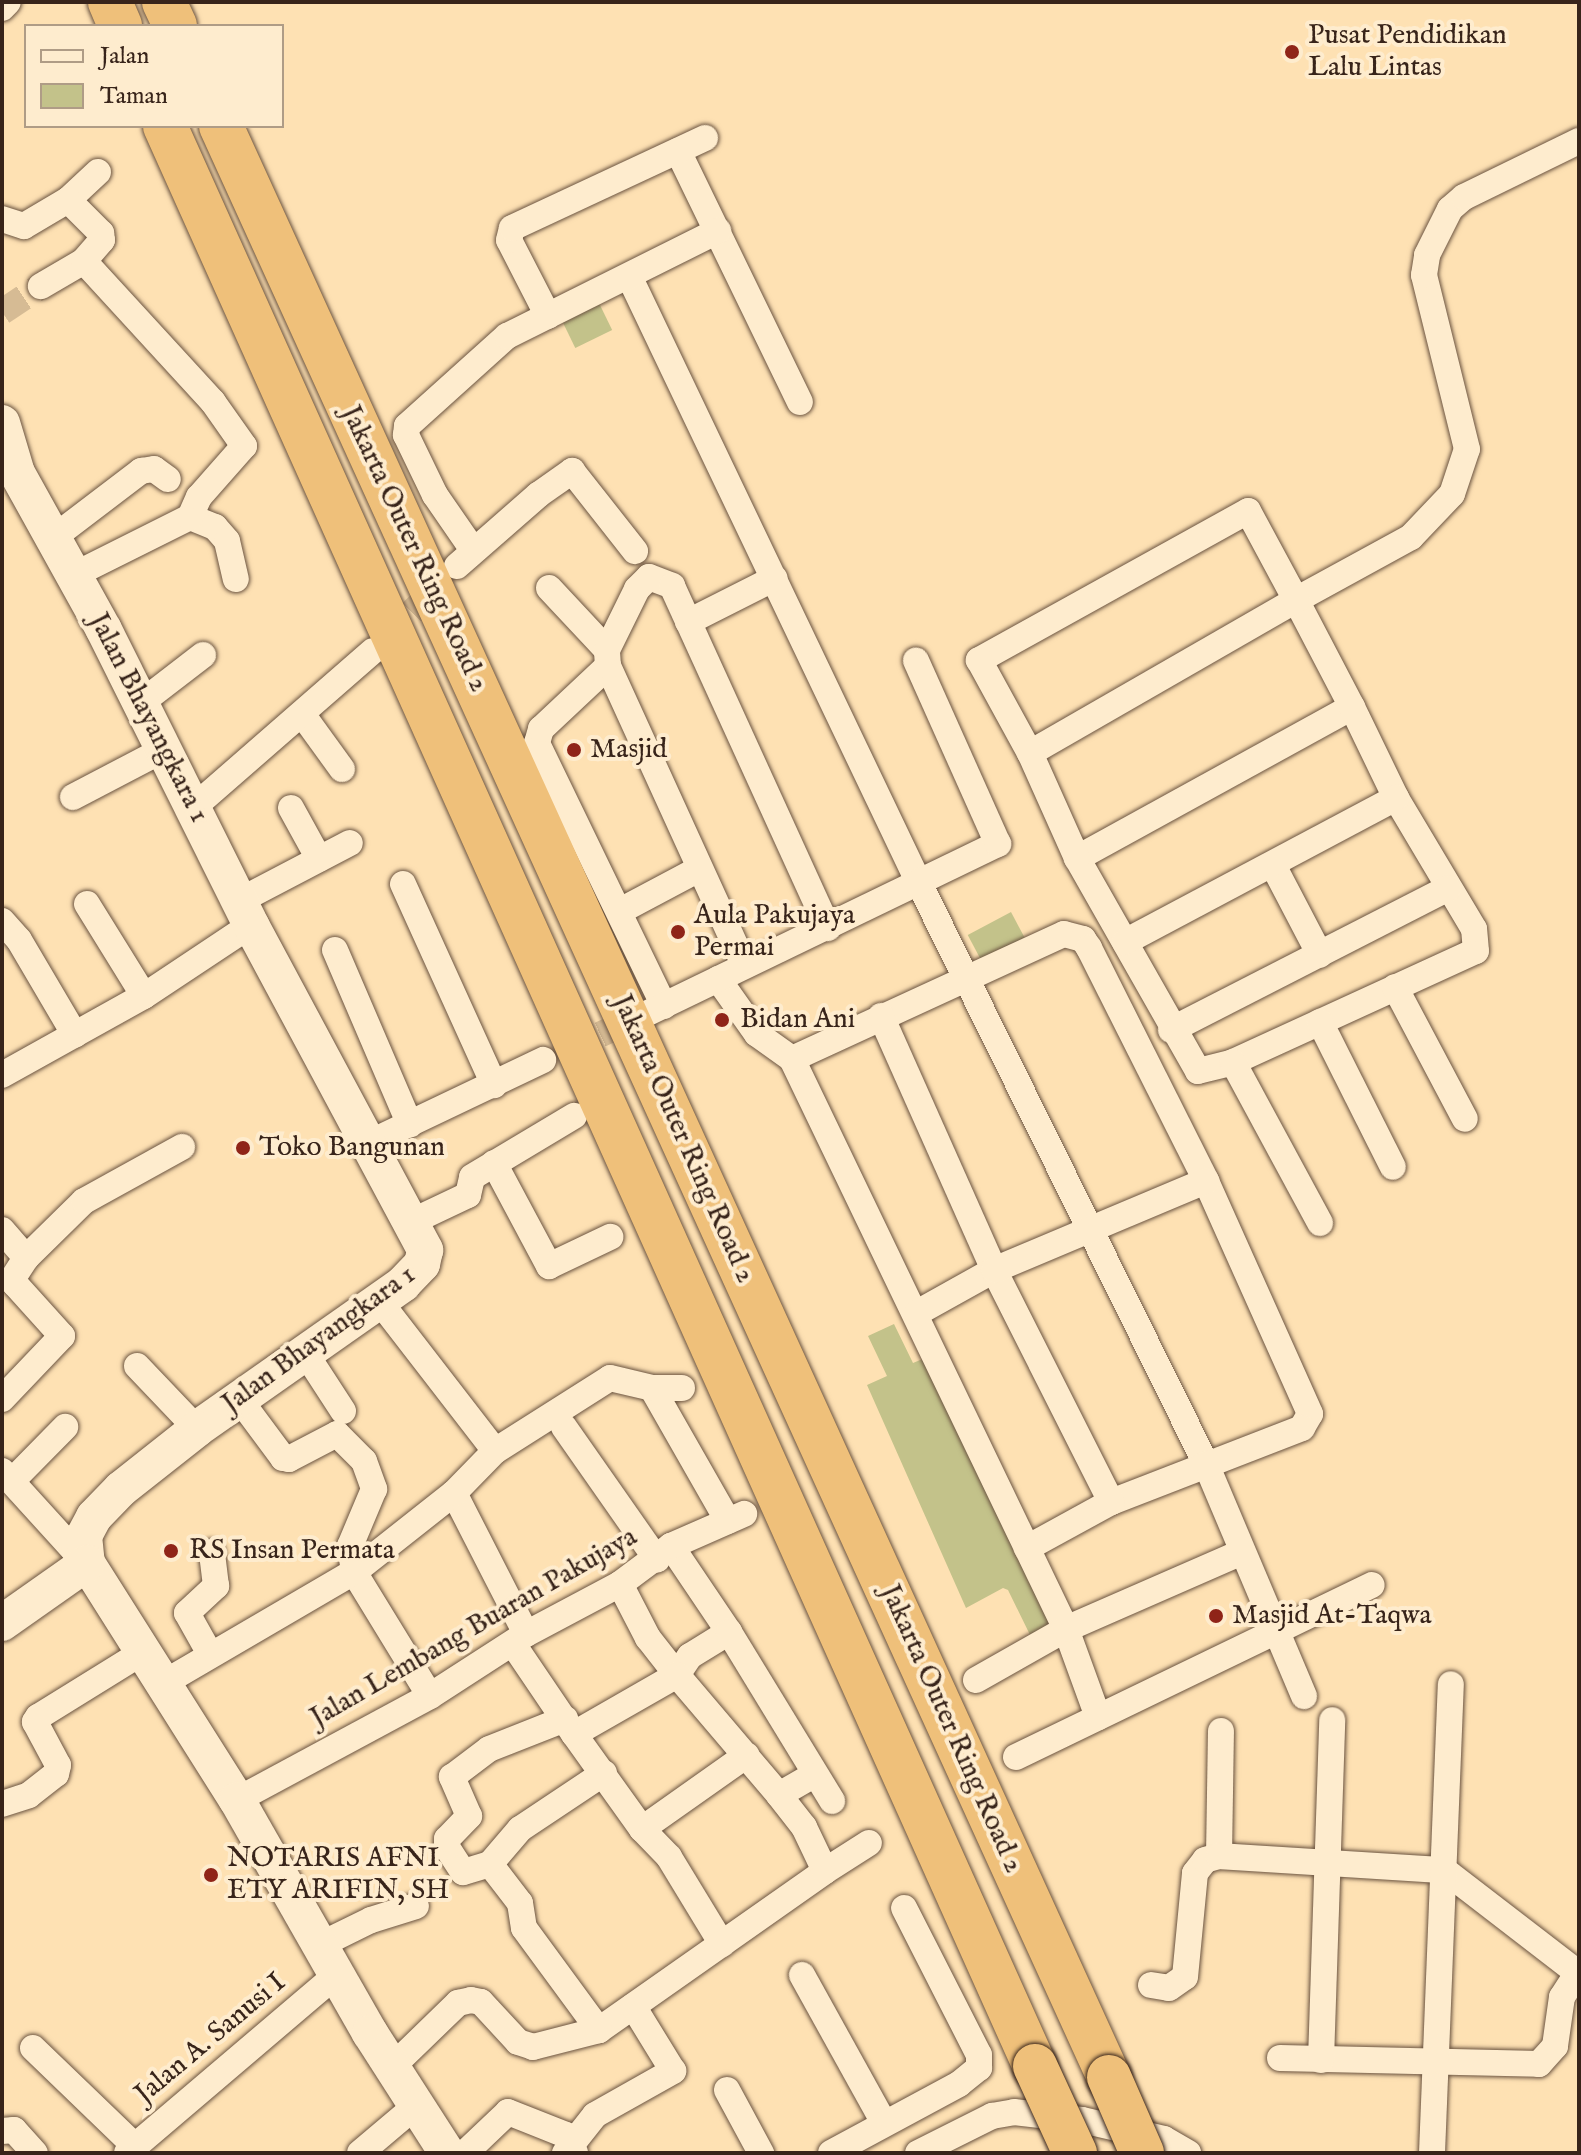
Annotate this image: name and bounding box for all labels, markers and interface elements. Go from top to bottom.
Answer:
place label: Pusat Pendidikan Lalu Lintas [1308,19,1507,85]
legend [24,24,284,128]
text: Jalan [100,41,149,72]
marker: Pusat Pendidikan Lalu Lintas [1283,43,1301,61]
text: Taman [100,81,168,112]
street label: Jakarta Outer Ring Road 2 [333,401,495,697]
street label: Jalan Bhayangkara 1 [81,608,215,828]
place label: Masjid [590,733,667,767]
marker: Masjid [565,741,583,759]
place label: Aula Pakujaya Permai [694,899,855,965]
marker: Aula Pakujaya Permai [669,923,687,941]
street label: Jakarta Outer Ring Road 2 [604,990,762,1288]
place label: Bidan Ani [740,1003,855,1037]
marker: Bidan Ani [711,1009,733,1031]
place label: Toko Bangunan [259,1131,445,1165]
marker: Toko Bangunan [234,1139,252,1157]
street label: Jalan Bhayangkara 1 [216,1259,422,1421]
street label: Jalan Lembang Buaran Pakujaya [305,1521,643,1735]
place label: RS Insan Permata [189,1534,395,1568]
marker: RS Insan Permata [160,1540,182,1562]
street label: Jakarta Outer Ring Road 2 [872,1580,1030,1878]
place label: Masjid At-Taqwa [1232,1599,1432,1633]
marker: Masjid At-Taqwa [1207,1607,1225,1625]
place label: NOTARIS AFNI ETY ARIFIN, SH [227,1842,449,1908]
marker: NOTARIS AFNI ETY ARIFIN, SH [202,1866,220,1884]
street label: Jalan A. Sanusi I [129,1966,293,2112]

